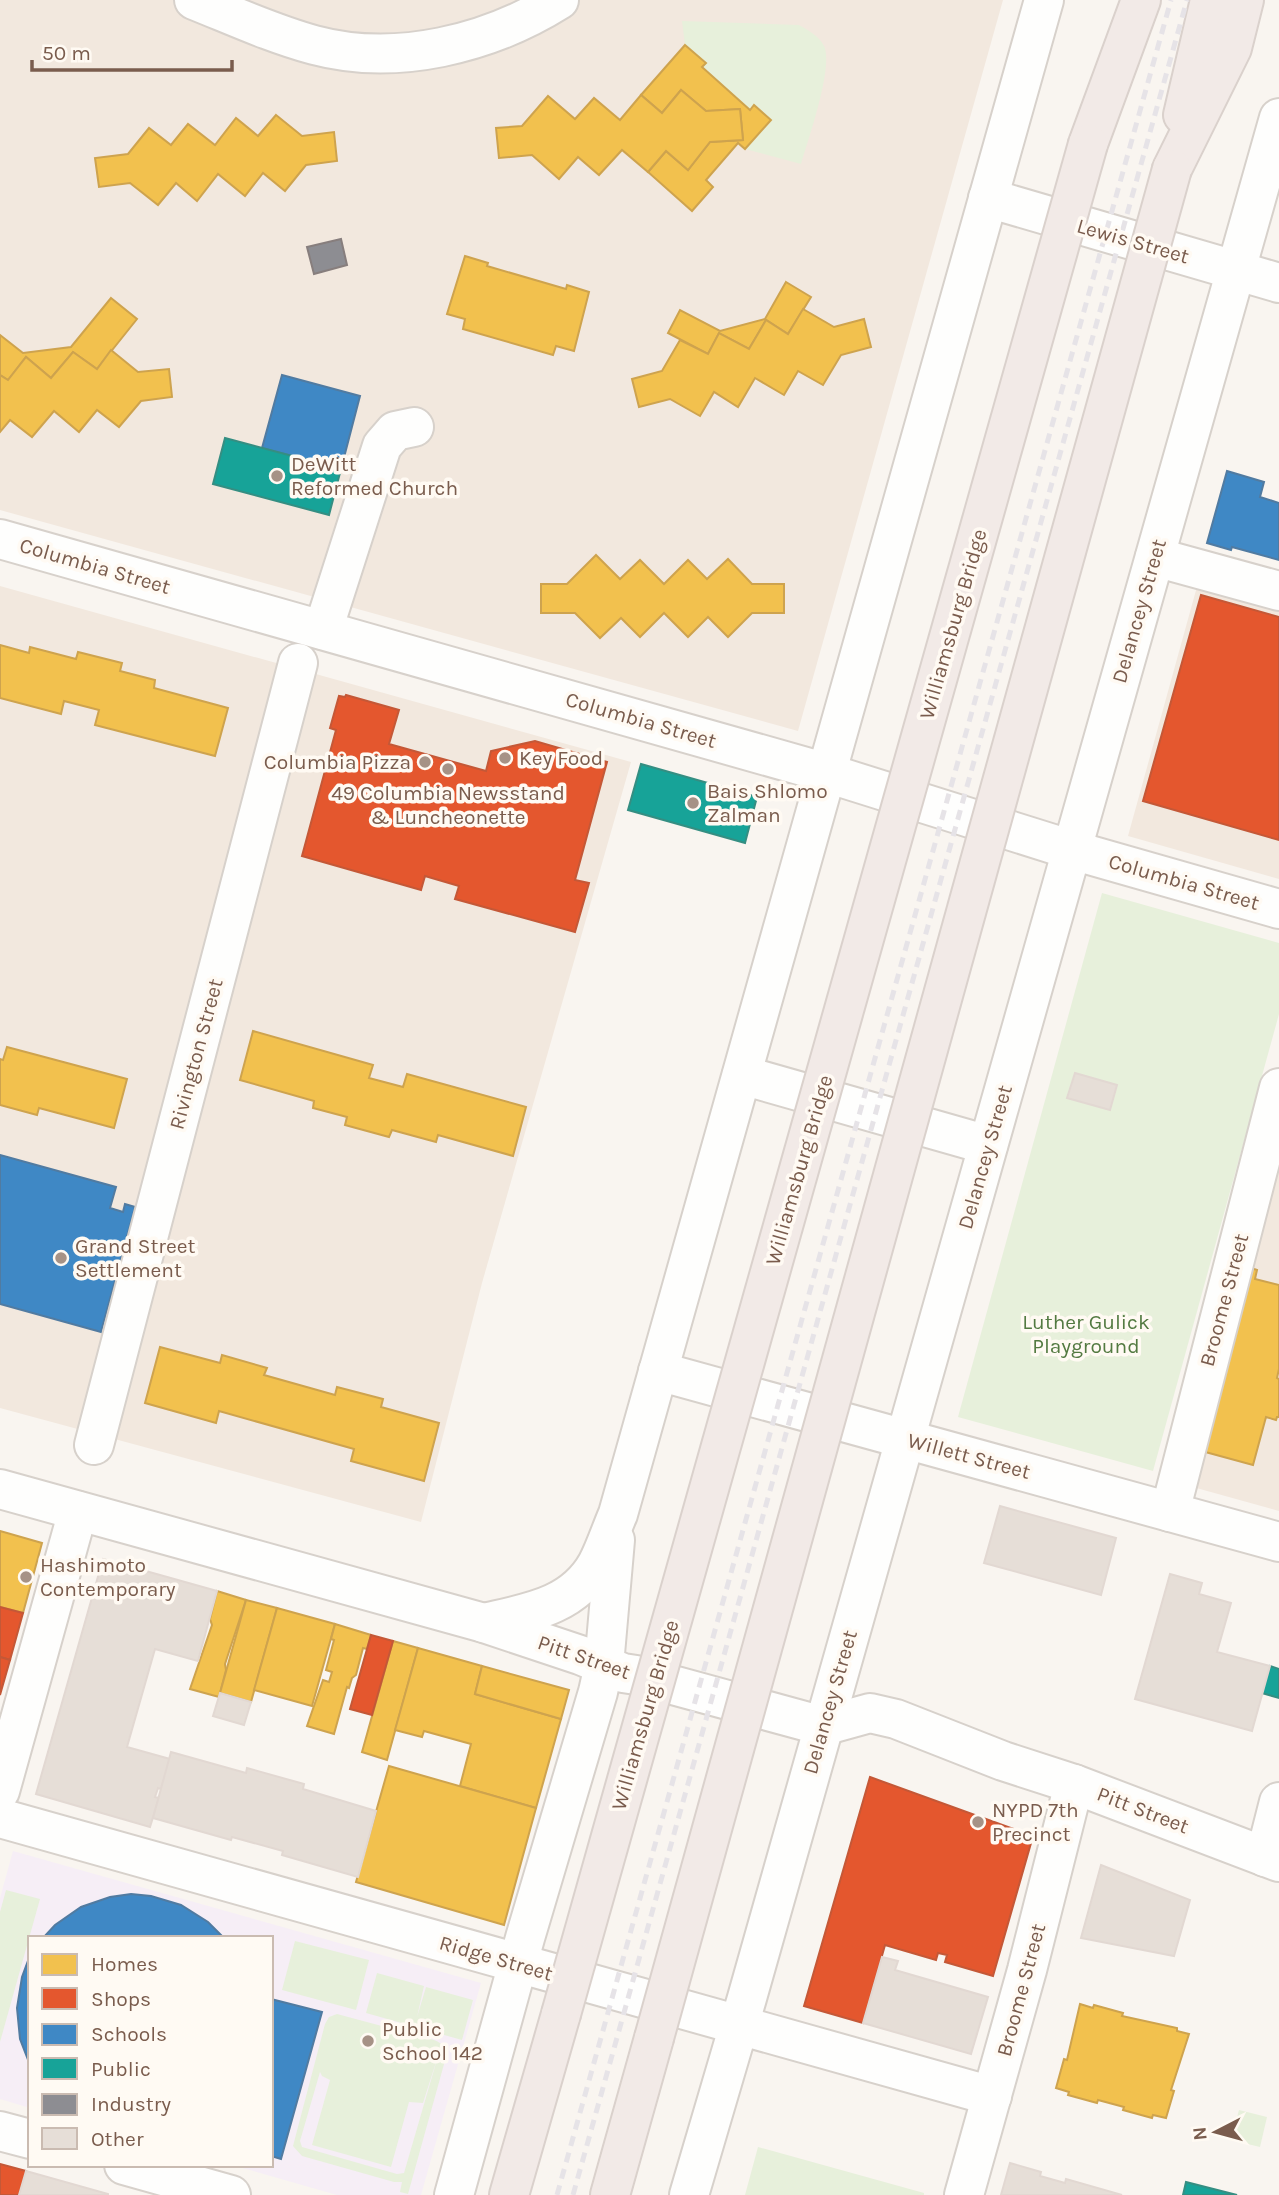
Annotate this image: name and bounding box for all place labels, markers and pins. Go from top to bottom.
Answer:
place label: DeWitt Reformed Church [291,452,458,500]
marker: DeWitt Reformed Church [269,468,285,484]
place label: Key Food [519,746,603,770]
place label: Columbia Pizza [264,750,411,774]
marker: Key Food [497,750,513,766]
marker: Columbia Pizza [417,754,433,770]
marker: 49 Columbia Newsstand & Luncheonette [440,761,456,777]
place label: Bais Shlomo Zalman [707,779,828,827]
place label: 49 Columbia Newsstand & Luncheonette [331,781,565,829]
marker: Bais Shlomo Zalman [685,795,701,811]
place label: Grand Street Settlement [75,1234,196,1282]
marker: Grand Street Settlement [53,1250,69,1266]
place label: Hashimoto Contemporary [40,1553,176,1601]
marker: Hashimoto Contemporary [18,1569,34,1585]
place label: NYPD 7th Precinct [992,1798,1079,1846]
marker: NYPD 7th Precinct [970,1814,986,1830]
place label: Public School 142 [382,2017,483,2065]
marker: Public School 142 [360,2033,376,2049]

